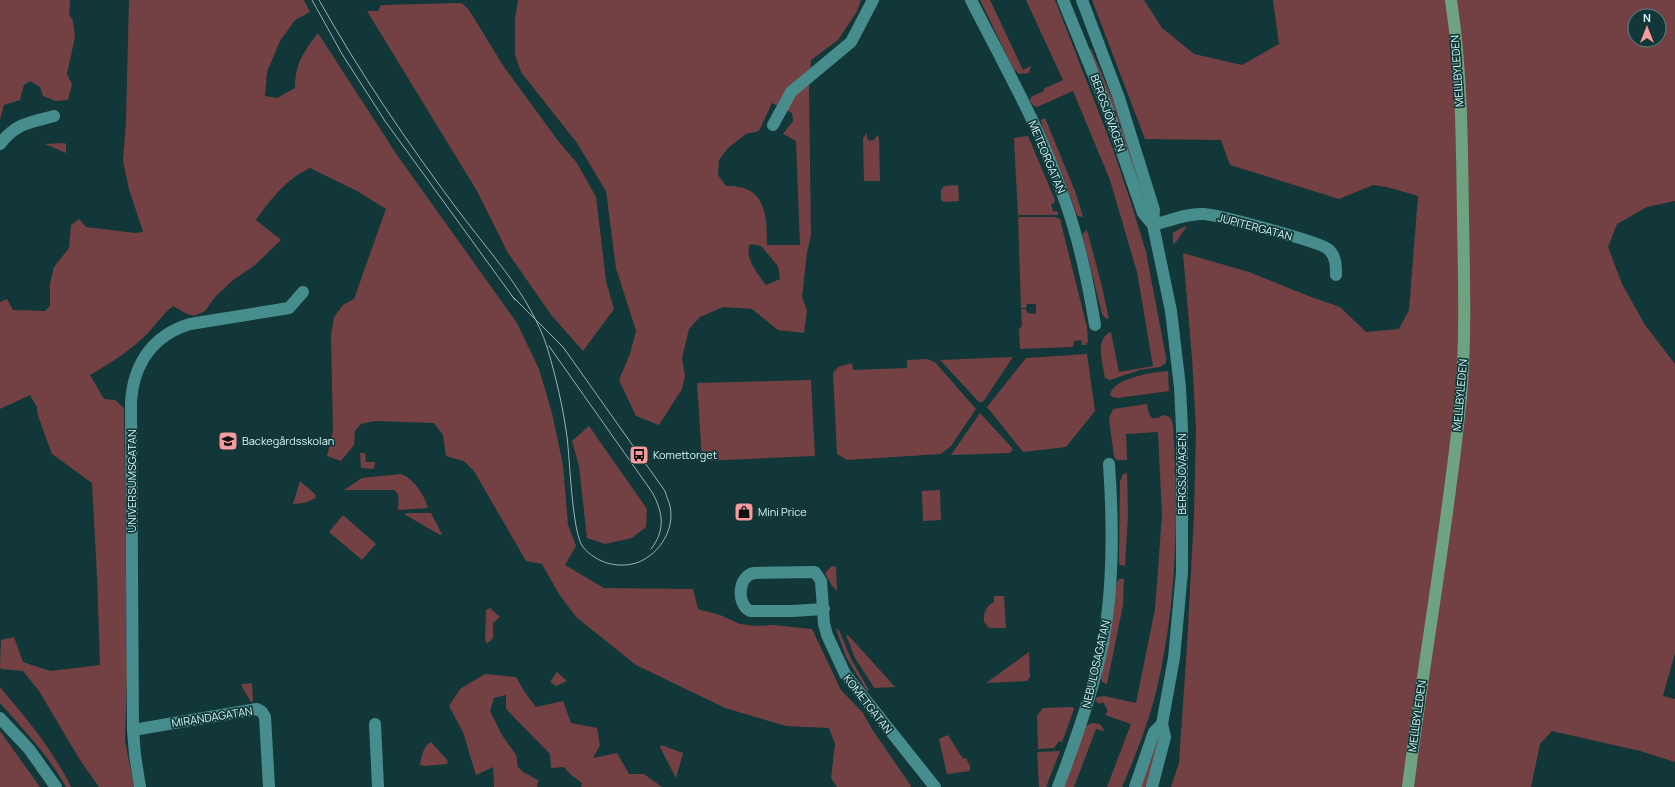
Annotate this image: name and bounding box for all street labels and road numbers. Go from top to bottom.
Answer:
street label: MELLBYLEDEN [1446,34,1467,108]
street label: BERGSJÖVÄGEN [1088,72,1129,154]
street label: METEORGATAN [1025,118,1070,195]
street label: JUPITERGATAN [1216,209,1294,244]
street label: MELLBYLEDEN [1449,358,1470,432]
street label: UNIVERSUMSGATAN [124,430,139,532]
street label: BERGSJÖVÄGEN [1174,433,1189,515]
street label: NEBULOSAGATAN [1078,618,1113,709]
street label: KOMETGATAN [841,671,896,736]
street label: MELLBYLEDEN [1404,679,1429,753]
street label: MIRANDAGATAN [170,703,254,730]

